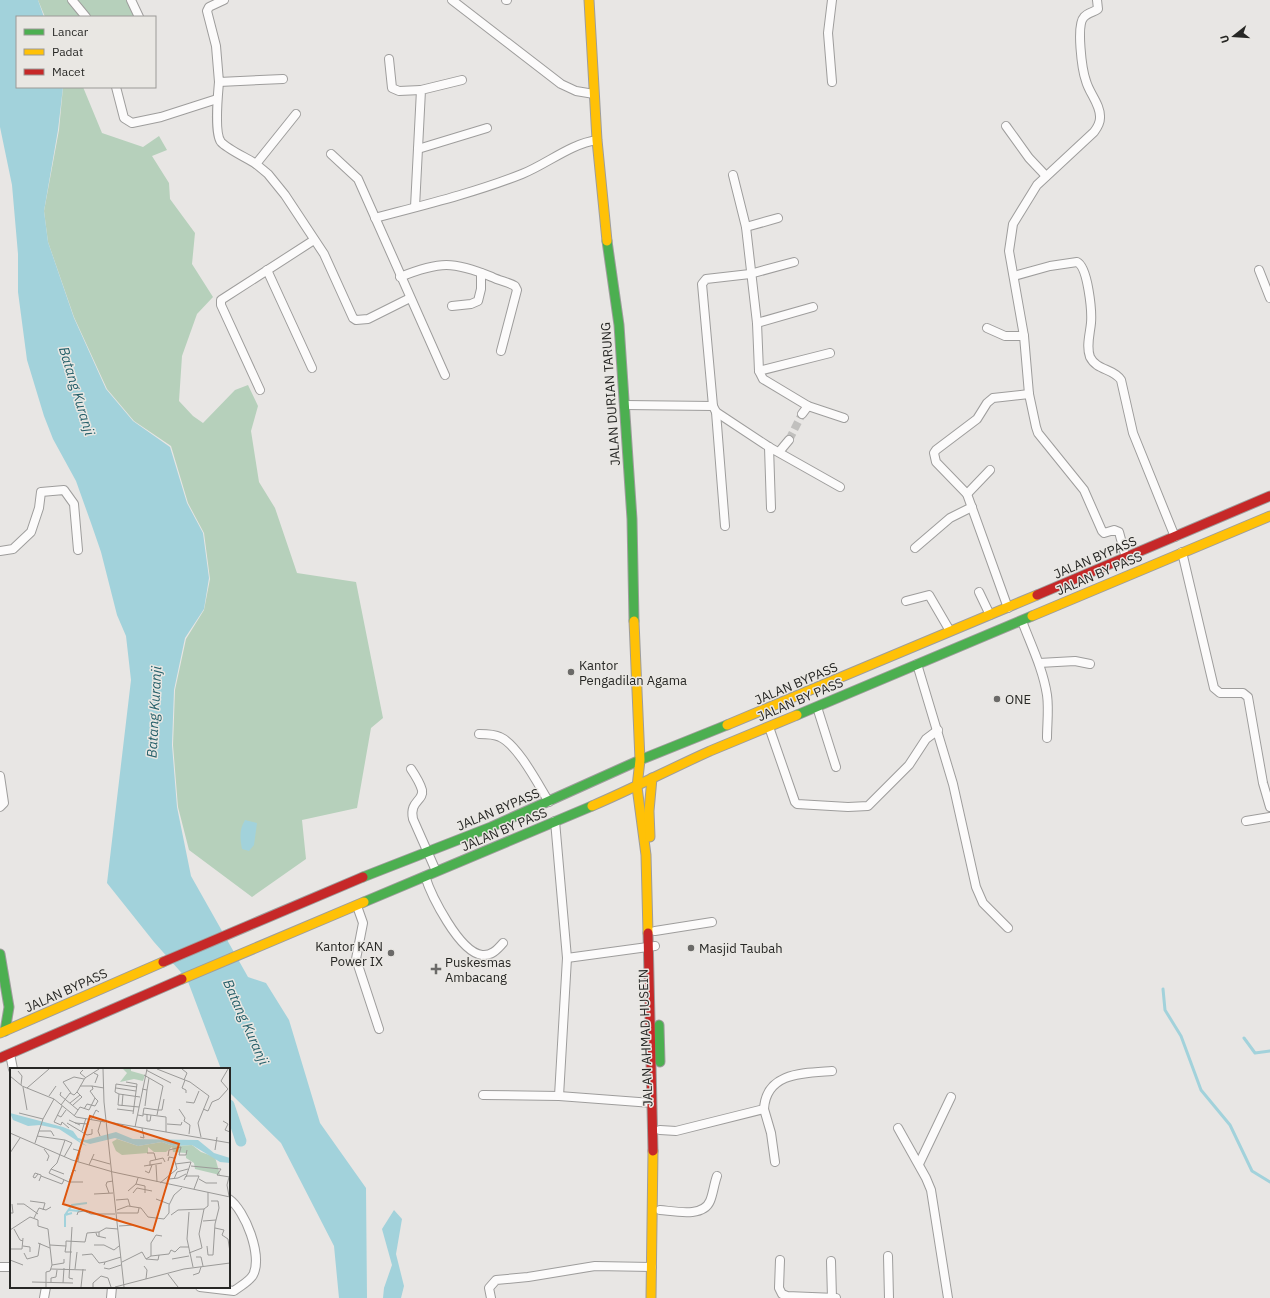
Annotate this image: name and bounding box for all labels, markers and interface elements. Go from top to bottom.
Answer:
legend [16,16,156,88]
north arrow [1214,16,1254,56]
text: Lancar [52,24,89,39]
text: U [1217,33,1232,45]
text: Padat [52,44,83,59]
text: Macet [52,64,85,79]
street label: JALAN DURIAN TARUNG [597,322,624,466]
water label: Batang Kuranji [55,344,99,438]
street label: JALAN BYPASS [1051,532,1139,583]
street label: JALAN BY PASS [1054,548,1145,599]
place label: Kantor Pengadilan Agama [579,657,687,689]
street label: JALAN BYPASS [752,658,840,709]
water label: Batang Kuranji [143,665,165,758]
marker: Kantor Pengadilan Agama [566,667,576,677]
street label: JALAN BY PASS [755,674,846,725]
place label: ONE [1005,691,1031,708]
marker: ONE [992,694,1002,704]
street label: JALAN BYPASS [454,784,542,835]
street label: JALAN BY PASS [459,804,550,855]
place label: Kantor KAN Power IX [315,938,383,970]
place label: Masjid Taubah [699,940,783,957]
marker: Masjid Taubah [686,943,696,953]
marker: Kantor KAN Power IX [386,948,396,958]
place label: Puskesmas Ambacang [445,954,511,986]
marker: Puskesmas Ambacang [430,963,442,975]
street label: JALAN BYPASS [22,965,110,1016]
street label: JALAN AHMAD HUSEIN [635,969,656,1107]
water label: Batang Kuranji [219,976,273,1068]
inset map [10,1068,230,1288]

